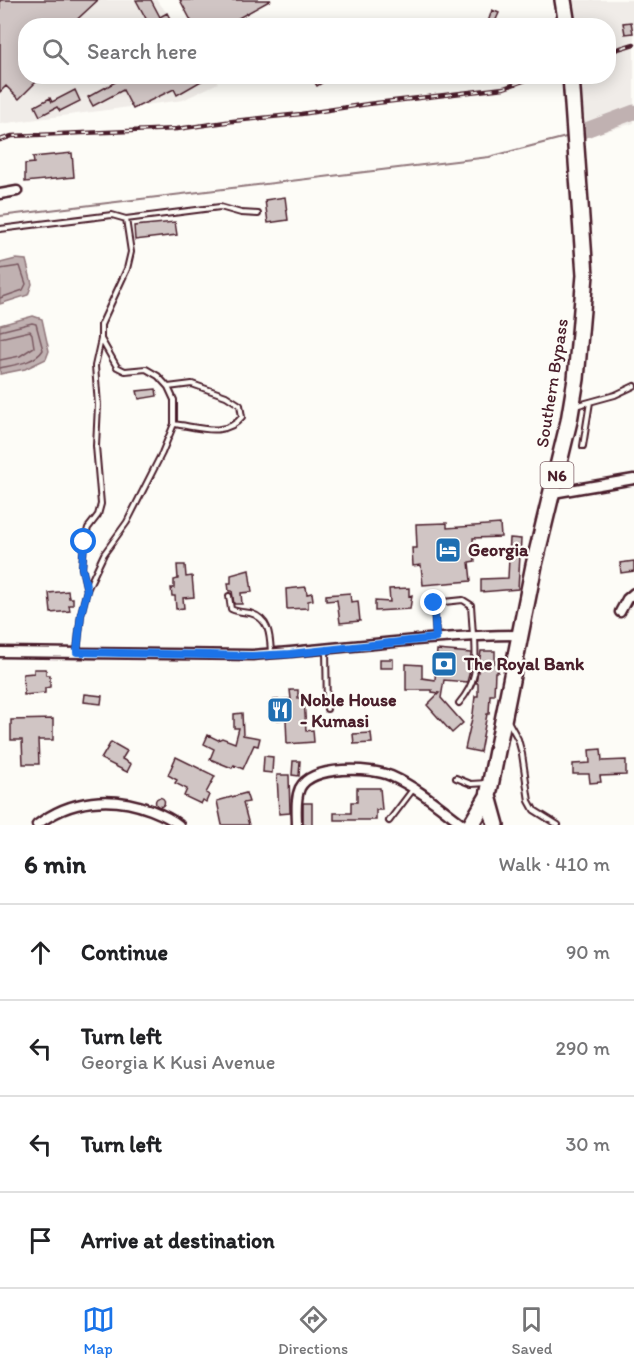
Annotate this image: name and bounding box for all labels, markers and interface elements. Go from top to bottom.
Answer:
search box [18,18,616,84]
icon: search [39,35,72,68]
text: Search here [87,38,197,65]
street label: Southern Bypass [531,317,573,449]
road number: N6 [540,462,574,488]
route start [70,528,96,554]
hotel icon: Georgia [433,535,463,565]
place label: Georgia [468,539,529,561]
route end [420,589,446,615]
bank icon: The Royal Bank [429,649,459,679]
place label: The Royal Bank [463,653,585,675]
place label: Noble House - Kumasi [300,689,397,732]
restaurant icon: Noble House - Kumasi [265,695,295,725]
text: 6 min [24,848,86,880]
text: Walk · 410 m [499,852,610,876]
icon: ahead [24,936,57,969]
text: Continue [81,939,168,966]
text: 90 m [566,940,610,964]
text: Turn left [81,1023,162,1050]
icon: left [24,1032,57,1065]
text: 290 m [555,1036,610,1060]
text: Georgia K Kusi Avenue [81,1050,275,1074]
icon: left [24,1128,57,1161]
text: Turn left [81,1131,162,1158]
text: 30 m [565,1132,610,1156]
icon: arrive [24,1224,57,1257]
text: Arrive at destination [81,1227,275,1254]
tab: Map [82,1303,115,1358]
tab: Directions [278,1303,348,1358]
tab: Saved [512,1303,552,1358]

